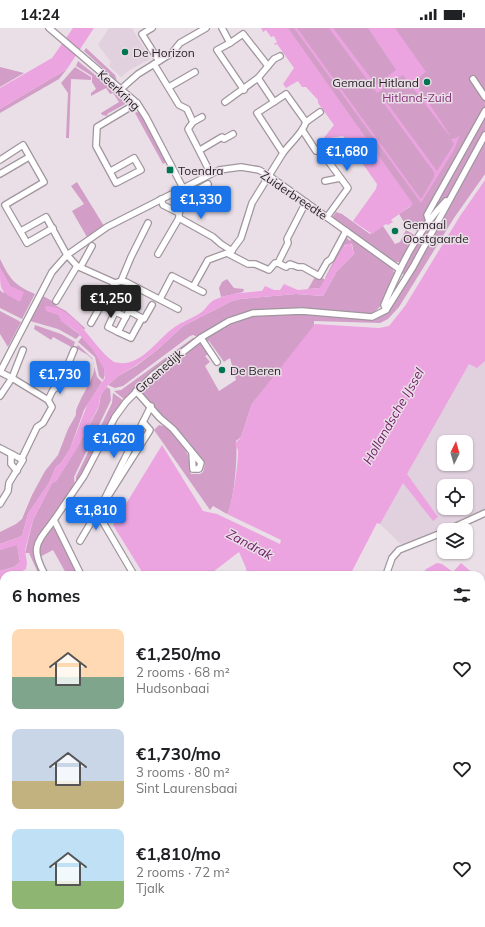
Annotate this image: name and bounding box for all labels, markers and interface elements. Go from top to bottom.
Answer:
text: 14:24 [20,5,60,24]
place label: De Horizon [133,45,195,60]
marker: De Horizon [120,47,130,57]
street label: Keerkring [95,67,143,113]
place label: Gemaal Hitland [332,75,419,90]
marker: Gemaal Hitland [422,77,432,87]
park label: Hitland-Zuid [382,90,452,105]
pin: €1,680 [314,138,380,172]
text: €1,680 [326,143,368,159]
place label: Toendra [178,163,223,178]
marker: Toendra [165,165,175,175]
street label: Zuiderbreedte [258,167,330,223]
pin: €1,330 [168,186,234,220]
text: €1,330 [180,191,222,207]
place label: Gemaal Oostgaarde [403,217,469,246]
marker: Gemaal Oostgaarde [390,226,400,236]
pin: €1,250 [78,285,144,319]
text: €1,250 [90,290,132,306]
street label: Groenedijk [132,345,187,396]
pin: €1,730 [27,361,93,395]
place label: De Beren [230,363,281,378]
water label: Hollandsche IJssel [359,364,427,467]
marker: De Beren [217,365,227,375]
text: €1,730 [39,366,81,382]
pin: €1,620 [81,425,147,459]
text: €1,620 [93,430,135,446]
north arrow [437,435,473,471]
map controls [437,435,473,559]
button: locate [437,479,473,515]
pin: €1,810 [63,497,129,531]
text: €1,810 [75,502,117,518]
button: layers [437,523,473,559]
water label: Zandrak [224,525,276,563]
icon: filters [451,584,473,606]
text: 6 homes [12,585,80,606]
text: €1,250/mo [136,643,221,664]
icon: home [44,645,92,693]
icon: heart [451,658,473,680]
text: 2 rooms · 68 m² [136,664,230,680]
text: Hudsonbaai [136,680,209,696]
text: €1,730/mo [136,743,221,764]
icon: home [44,745,92,793]
icon: heart [451,758,473,780]
text: 3 rooms · 80 m² [136,764,230,780]
text: Sint Laurensbaai [136,780,237,796]
text: €1,810/mo [136,843,221,864]
icon: home [44,845,92,893]
icon: heart [451,858,473,880]
text: 2 rooms · 72 m² [136,864,230,880]
text: Tjalk [136,880,165,896]

